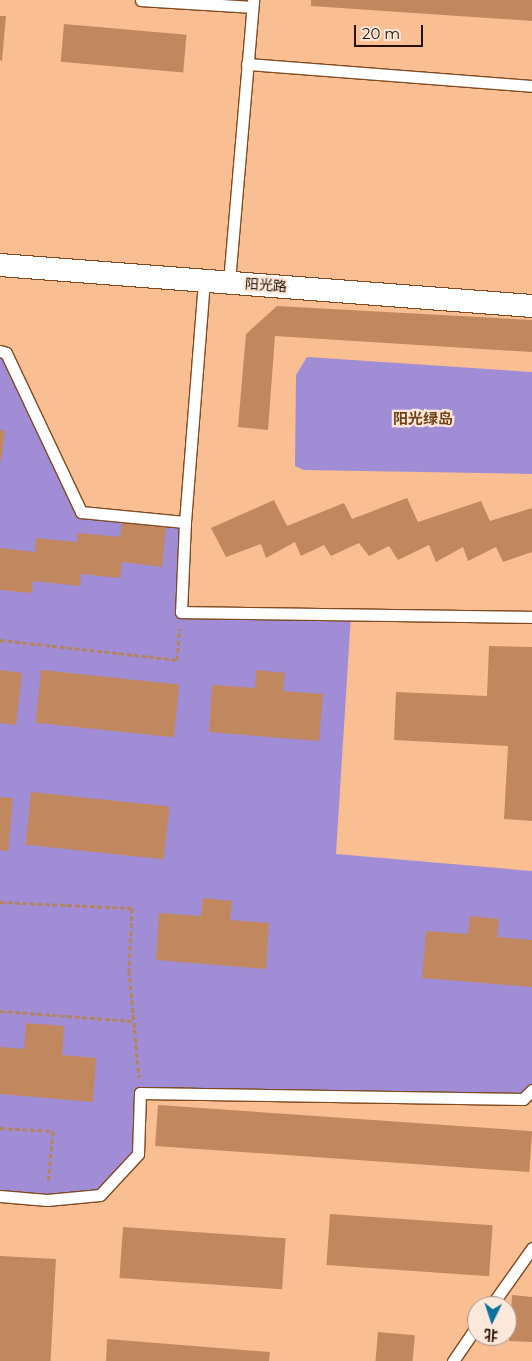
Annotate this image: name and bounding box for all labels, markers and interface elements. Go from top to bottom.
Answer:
scale bar [357,15,426,47]
text: 20 m [362,24,400,43]
street label: 阳光路 [244,275,288,295]
district label: 阳光绿岛 [393,410,453,428]
north arrow [467,1296,517,1346]
text: 北 [483,1325,499,1344]

